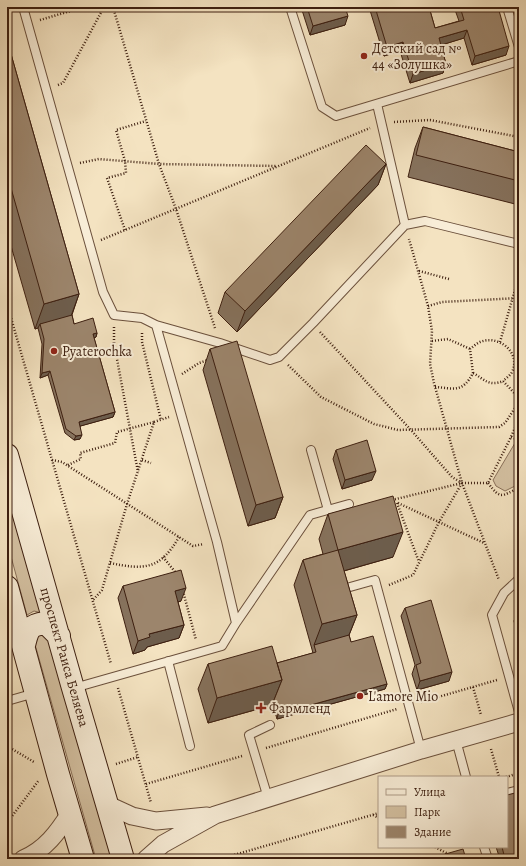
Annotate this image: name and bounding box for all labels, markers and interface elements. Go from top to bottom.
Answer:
place label: Детский сад № 44 «Золушка» [372,39,461,74]
marker: Детский сад № 44 «Золушка» [359,51,369,61]
place label: Pyaterochka [62,342,133,361]
marker: Pyaterochka [49,346,59,356]
street label: проспект Раиса Беляева [36,585,94,730]
place label: L'amore Mio [368,687,438,706]
marker: L'amore Mio [355,691,365,701]
place label: Фармленд [269,699,331,718]
marker: Фармленд [256,703,266,713]
legend [378,776,508,848]
text: Улица [414,784,446,800]
text: Парк [414,804,440,820]
text: Здание [414,824,451,840]

